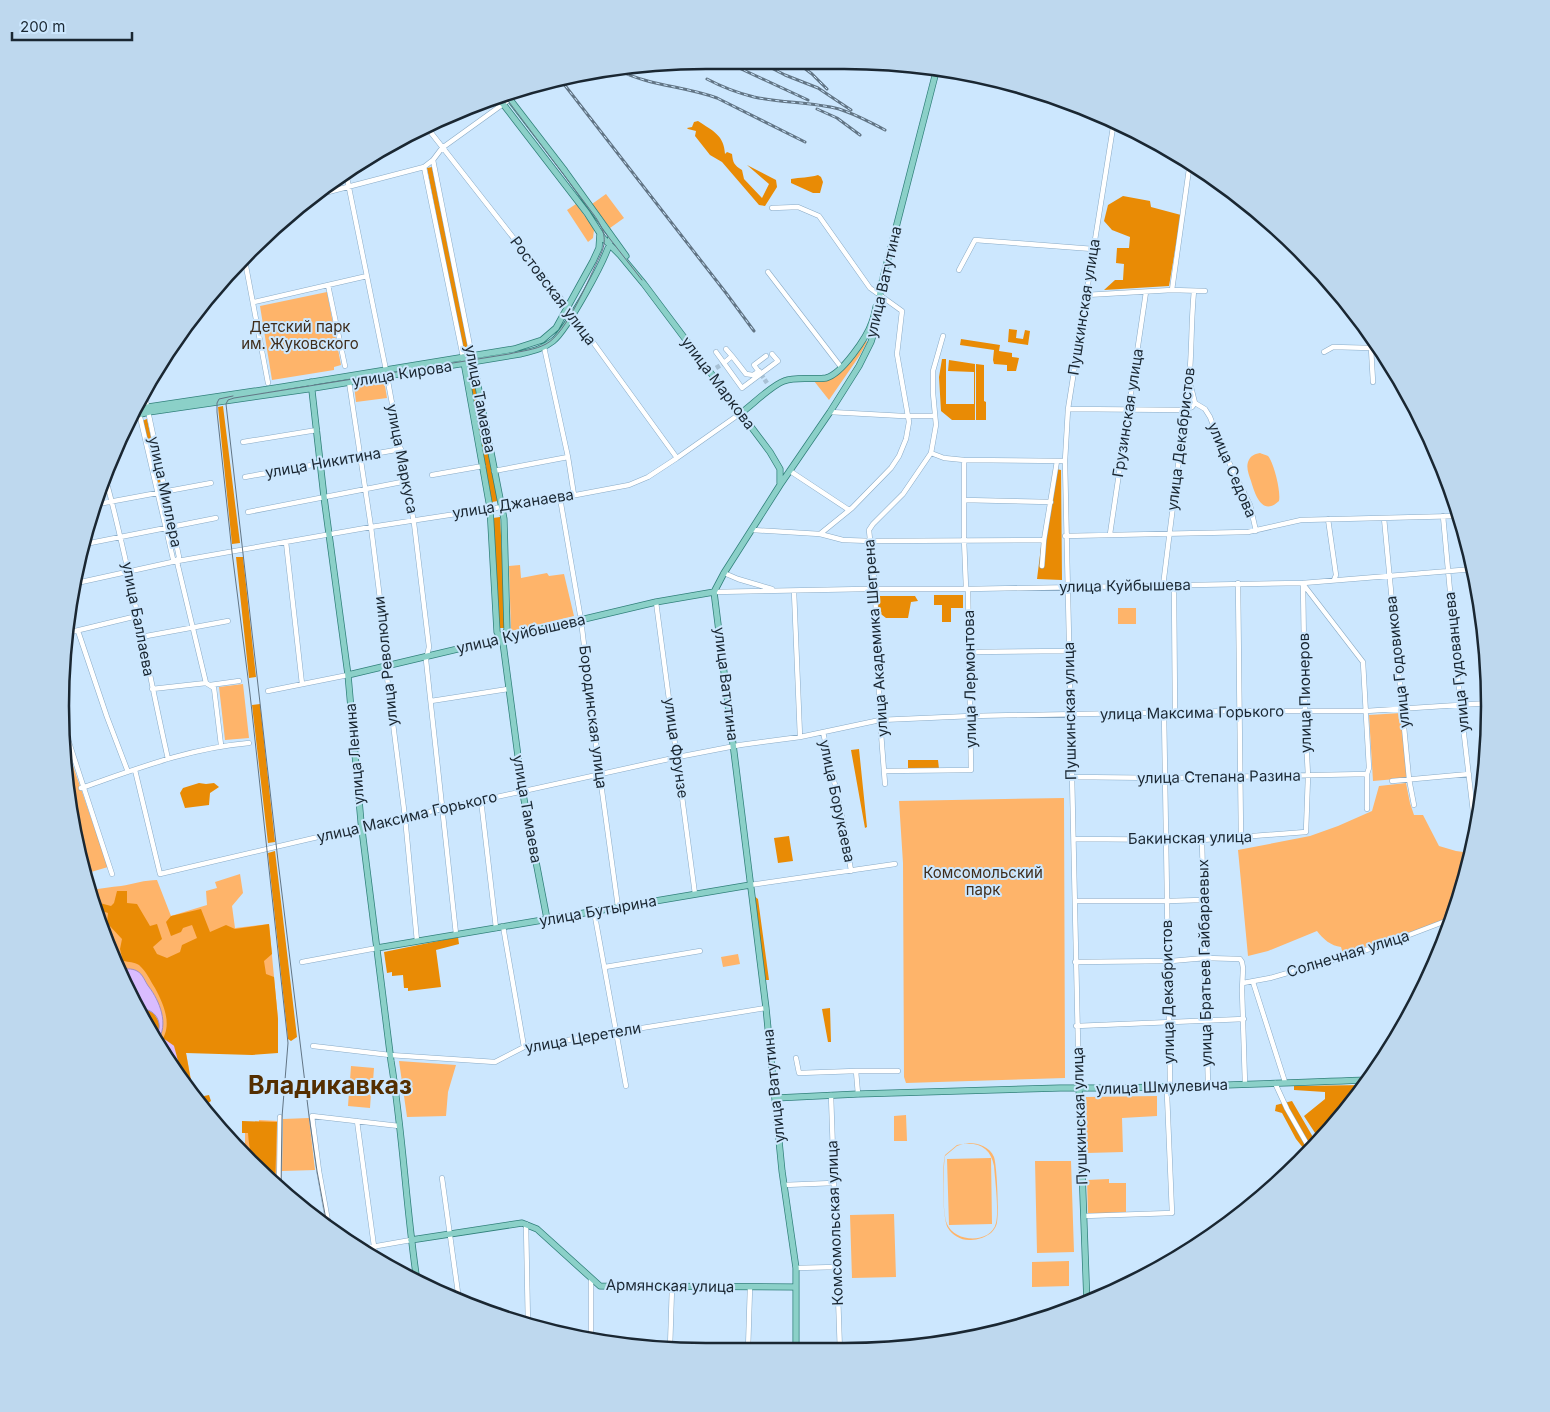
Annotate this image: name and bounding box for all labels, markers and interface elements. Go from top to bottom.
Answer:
scale bar [12,10,132,42]
text: 200 m [20,17,65,36]
street label: улица Ватутина [861,224,906,340]
street label: Ростовская улица [506,232,601,349]
street label: Пушкинская улица [1063,237,1104,377]
park label: Детский парк им. Жуковского [241,317,359,353]
street label: улица Маркова [677,332,760,433]
street label: улица Тамаева [461,343,500,454]
street label: Грузинская улица [1108,347,1147,479]
street label: улица Кирова [351,356,453,391]
street label: улица Декабристов [1162,366,1199,512]
street label: улица Маркуса [383,402,422,515]
street label: улица Седова [1204,419,1261,520]
street label: улица Миллера [144,435,187,549]
street label: улица Никитина [264,443,382,482]
street label: улица Джанаева [451,485,575,522]
street label: улица Академика Шегрена [859,539,892,738]
street label: улица Баллаева [118,560,159,678]
street label: улица Куйбышева [1059,575,1191,596]
street label: улица Гудованцева [1440,591,1473,733]
street label: улица Революции [369,595,402,727]
street label: улица Годовикова [1381,595,1414,729]
street label: улица Куйбышева [455,609,587,658]
street label: улица Лермонтова [959,610,980,748]
street label: улица Ватутина [710,626,743,742]
street label: улица Пионеров [1294,633,1315,753]
street label: Пушкинская улица [1059,642,1080,780]
street label: Бородинская улица [575,644,612,790]
street label: улица Фрунзе [660,696,693,800]
street label: улица Максима Горького [1100,701,1284,724]
street label: улица Ленина [341,702,368,806]
street label: улица Борукаева [815,738,860,864]
street label: улица Тамаева [509,753,546,864]
street label: улица Степана Разина [1137,766,1301,787]
street label: улица Максима Горького [315,787,499,847]
street label: Бакинская улица [1128,827,1252,848]
street label: улица Братьев Гайбараевых [1193,859,1216,1067]
park label: Комсомольский парк [923,863,1043,899]
street label: улица Бутырина [538,891,658,930]
street label: улица Декабристов [1157,920,1178,1064]
street label: Солнечная улица [1284,926,1412,981]
street label: улица Церетели [523,1018,642,1057]
street label: улица Ватутина [758,1028,789,1144]
street label: Пушкинская улица [1068,1047,1091,1185]
district label: Владикавказ [248,1070,412,1100]
street label: улица Шмулевича [1096,1075,1228,1098]
street label: Комсомольская улица [822,1140,847,1306]
street label: Армянская улица [606,1275,734,1296]

